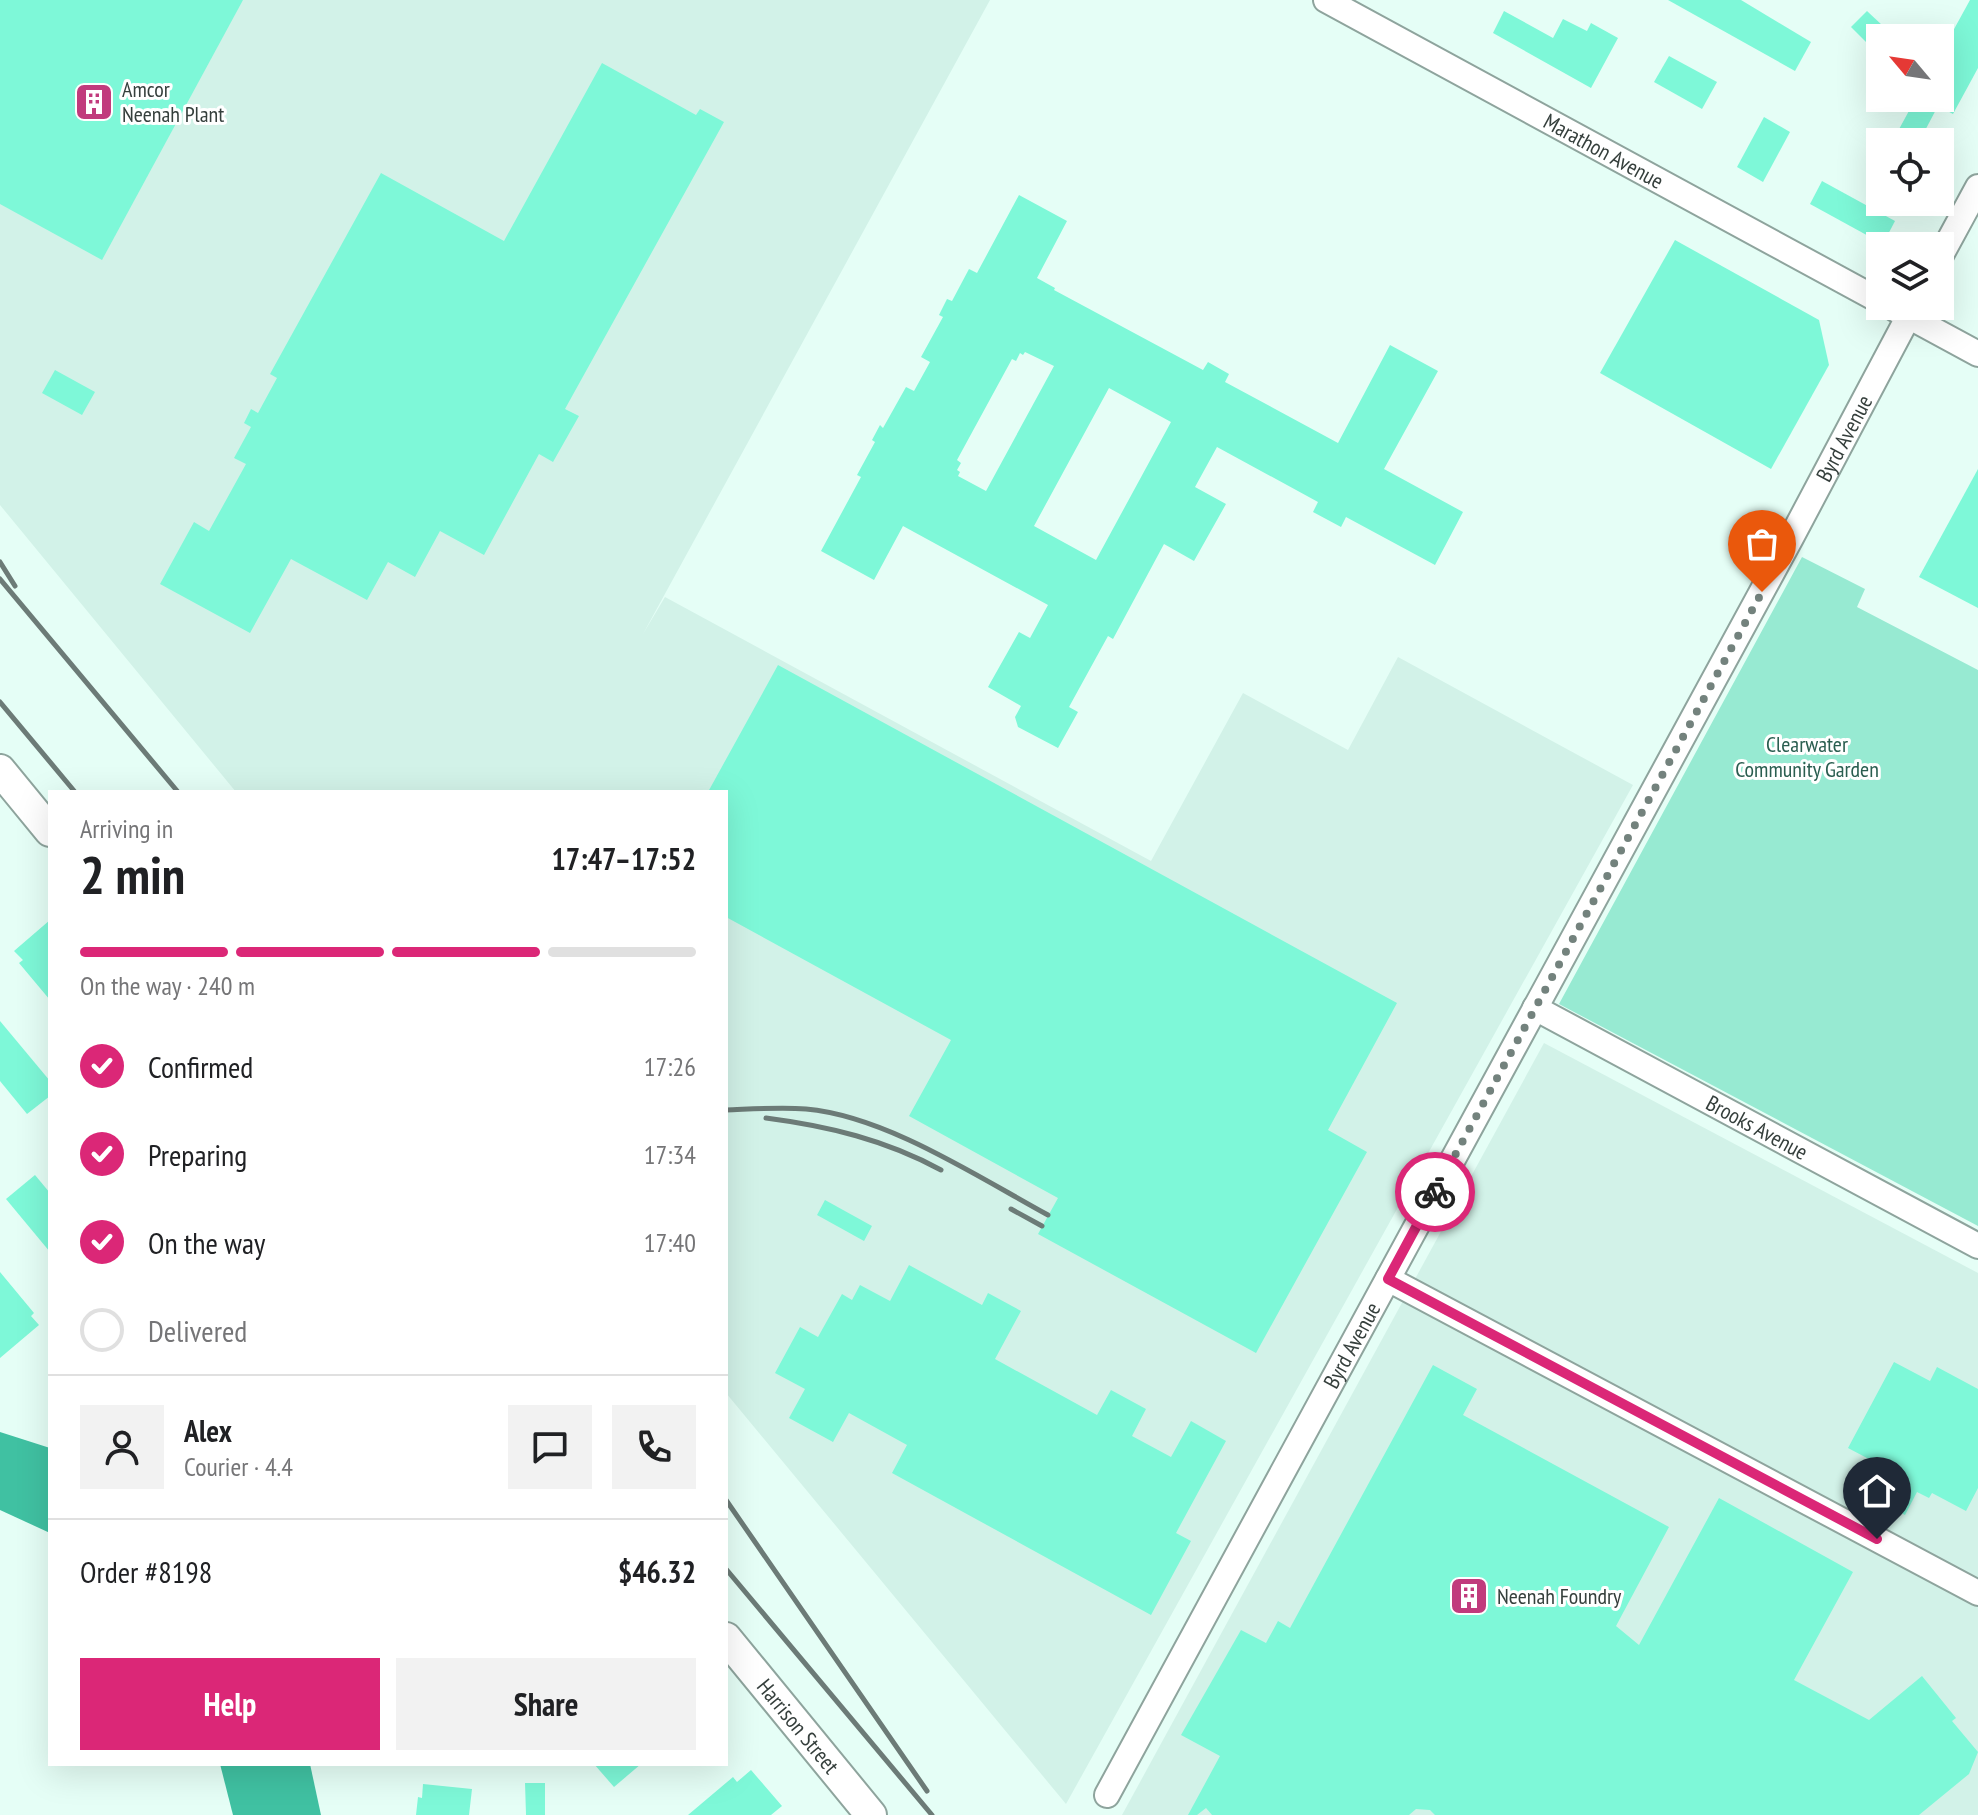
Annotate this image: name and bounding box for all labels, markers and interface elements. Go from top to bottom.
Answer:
north arrow [1866,24,1954,112]
map controls [1866,24,1954,320]
place label: Amcor Neenah Plant [122,75,224,128]
building icon: Amcor Neenah Plant [73,81,115,123]
street label: Marathon Avenue [1539,107,1669,195]
button: locate [1866,128,1954,216]
button: layers [1866,232,1954,320]
street label: Byrd Avenue [1810,390,1878,486]
pin [1728,510,1796,592]
icon: bag [1740,522,1784,566]
park label: Clearwater Community Garden [1735,730,1879,783]
text: Arriving in [80,812,173,845]
text: 17:47–17:52 [552,839,696,878]
text: 2 min [80,841,185,908]
text: On the way · 240 m [80,969,255,1002]
icon: check [80,1044,124,1088]
text: Confirmed [148,1047,253,1086]
text: 17:26 [644,1050,696,1083]
street label: Brooks Avenue [1701,1089,1813,1166]
icon: check [80,1132,124,1176]
text: Preparing [148,1135,247,1174]
text: 17:34 [644,1138,696,1171]
courier [1395,1152,1475,1232]
icon: bike [1413,1170,1457,1214]
icon: check [80,1220,124,1264]
text: On the way [148,1223,265,1262]
text: 17:40 [644,1226,696,1259]
street label: Byrd Avenue [1317,1297,1386,1393]
text: Delivered [148,1311,247,1350]
button: person [80,1405,164,1489]
button: chat [508,1405,592,1489]
button: phone [612,1405,696,1489]
text: Alex [184,1411,232,1450]
text: Courier · 4.4 [184,1450,293,1483]
pin [1843,1457,1911,1539]
icon: home [1855,1469,1899,1513]
text: Order #8198 [80,1552,212,1591]
text: $46.32 [618,1552,696,1591]
building icon: Neenah Foundry [1448,1575,1490,1617]
place label: Neenah Foundry [1497,1582,1622,1610]
button: Help [80,1658,380,1750]
button: Share [396,1658,696,1750]
street label: Harrison Street [751,1673,845,1779]

